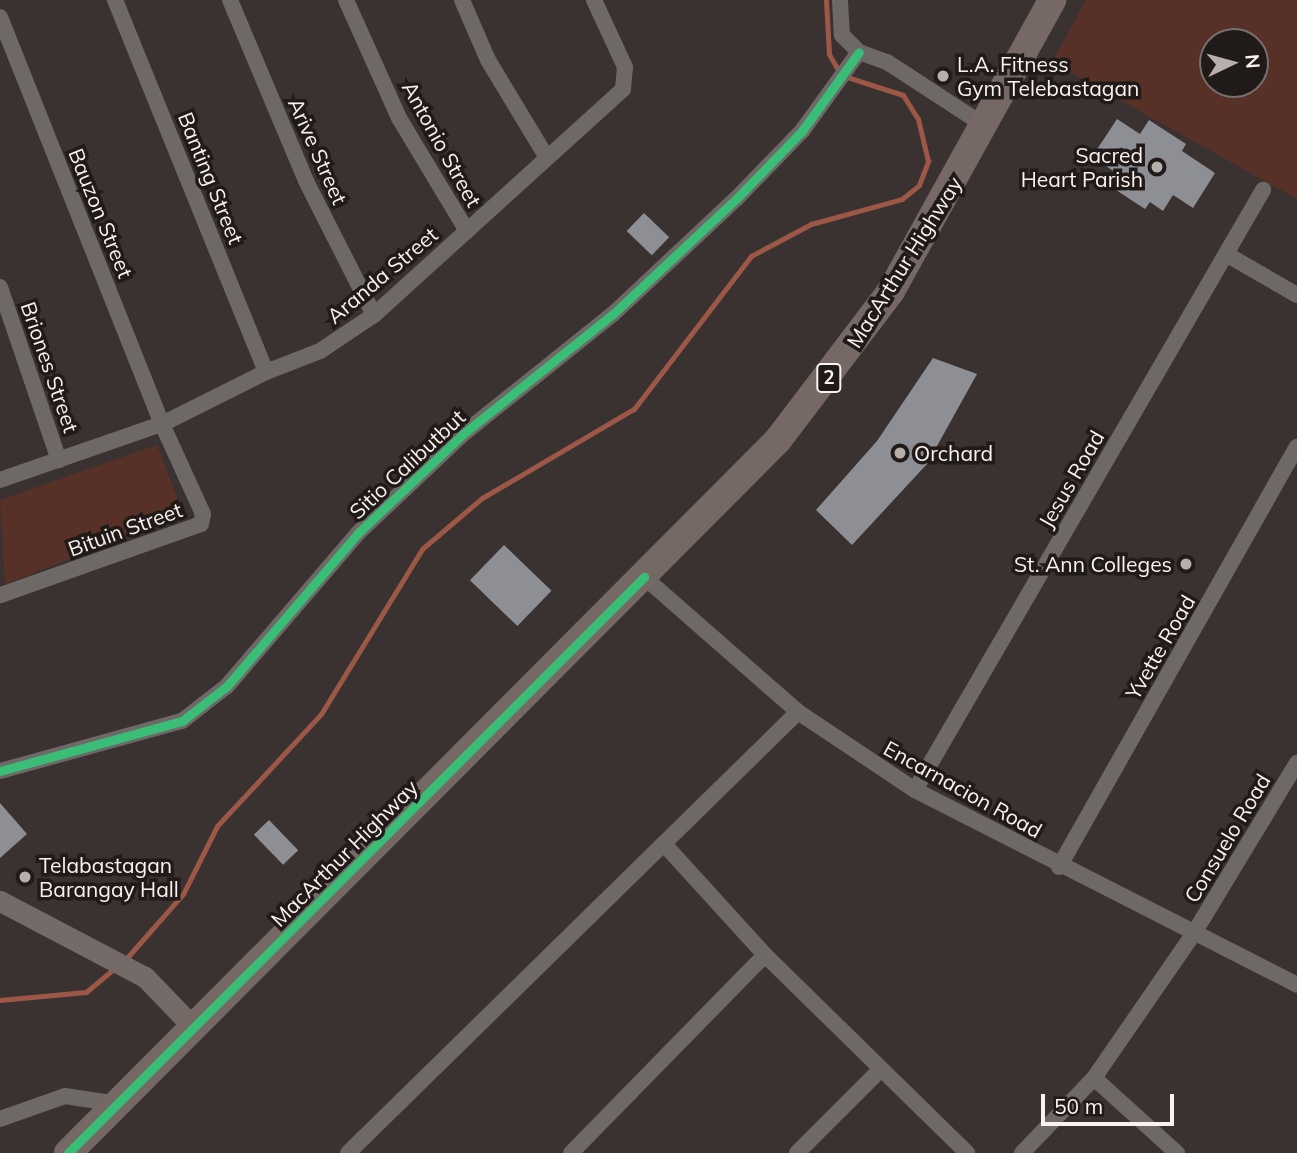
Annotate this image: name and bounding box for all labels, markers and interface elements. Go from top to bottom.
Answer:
north arrow [1199,28,1269,98]
place label: L.A. Fitness Gym Telebastagan [957,51,1139,101]
text: N [1240,53,1266,70]
marker: L.A. Fitness Gym Telebastagan [935,68,951,84]
street label: Antonio Street [397,77,487,211]
street label: Arive Street [283,94,353,208]
street label: Banting Street [173,108,249,248]
place label: Sacred Heart Parish [1021,142,1143,192]
street label: Bauzon Street [64,145,138,281]
marker: Sacred Heart Parish [1149,159,1165,175]
street label: MacArthur Highway [841,172,967,352]
street label: Aranda Street [322,221,442,329]
street label: Briones Street [16,298,84,436]
road number: 2 [815,362,843,394]
street label: Sitio Calibutbut [344,404,470,524]
street label: Jesus Road [1033,426,1109,532]
place label: Orchard [914,440,993,466]
marker: Orchard [892,445,908,461]
street label: Bituin Street [64,497,186,561]
place label: St. Ann Colleges [1014,551,1172,577]
marker: St. Ann Colleges [1178,556,1194,572]
street label: Yvette Road [1120,590,1200,704]
street label: Encarnacion Road [880,735,1046,843]
street label: Consuelo Road [1179,769,1275,907]
street label: MacArthur Highway [265,774,423,932]
place label: Telabastagan Barangay Hall [39,852,179,902]
marker: Telabastagan Barangay Hall [17,869,33,885]
scale bar [1045,1080,1178,1124]
text: 50 m [1054,1093,1103,1119]

